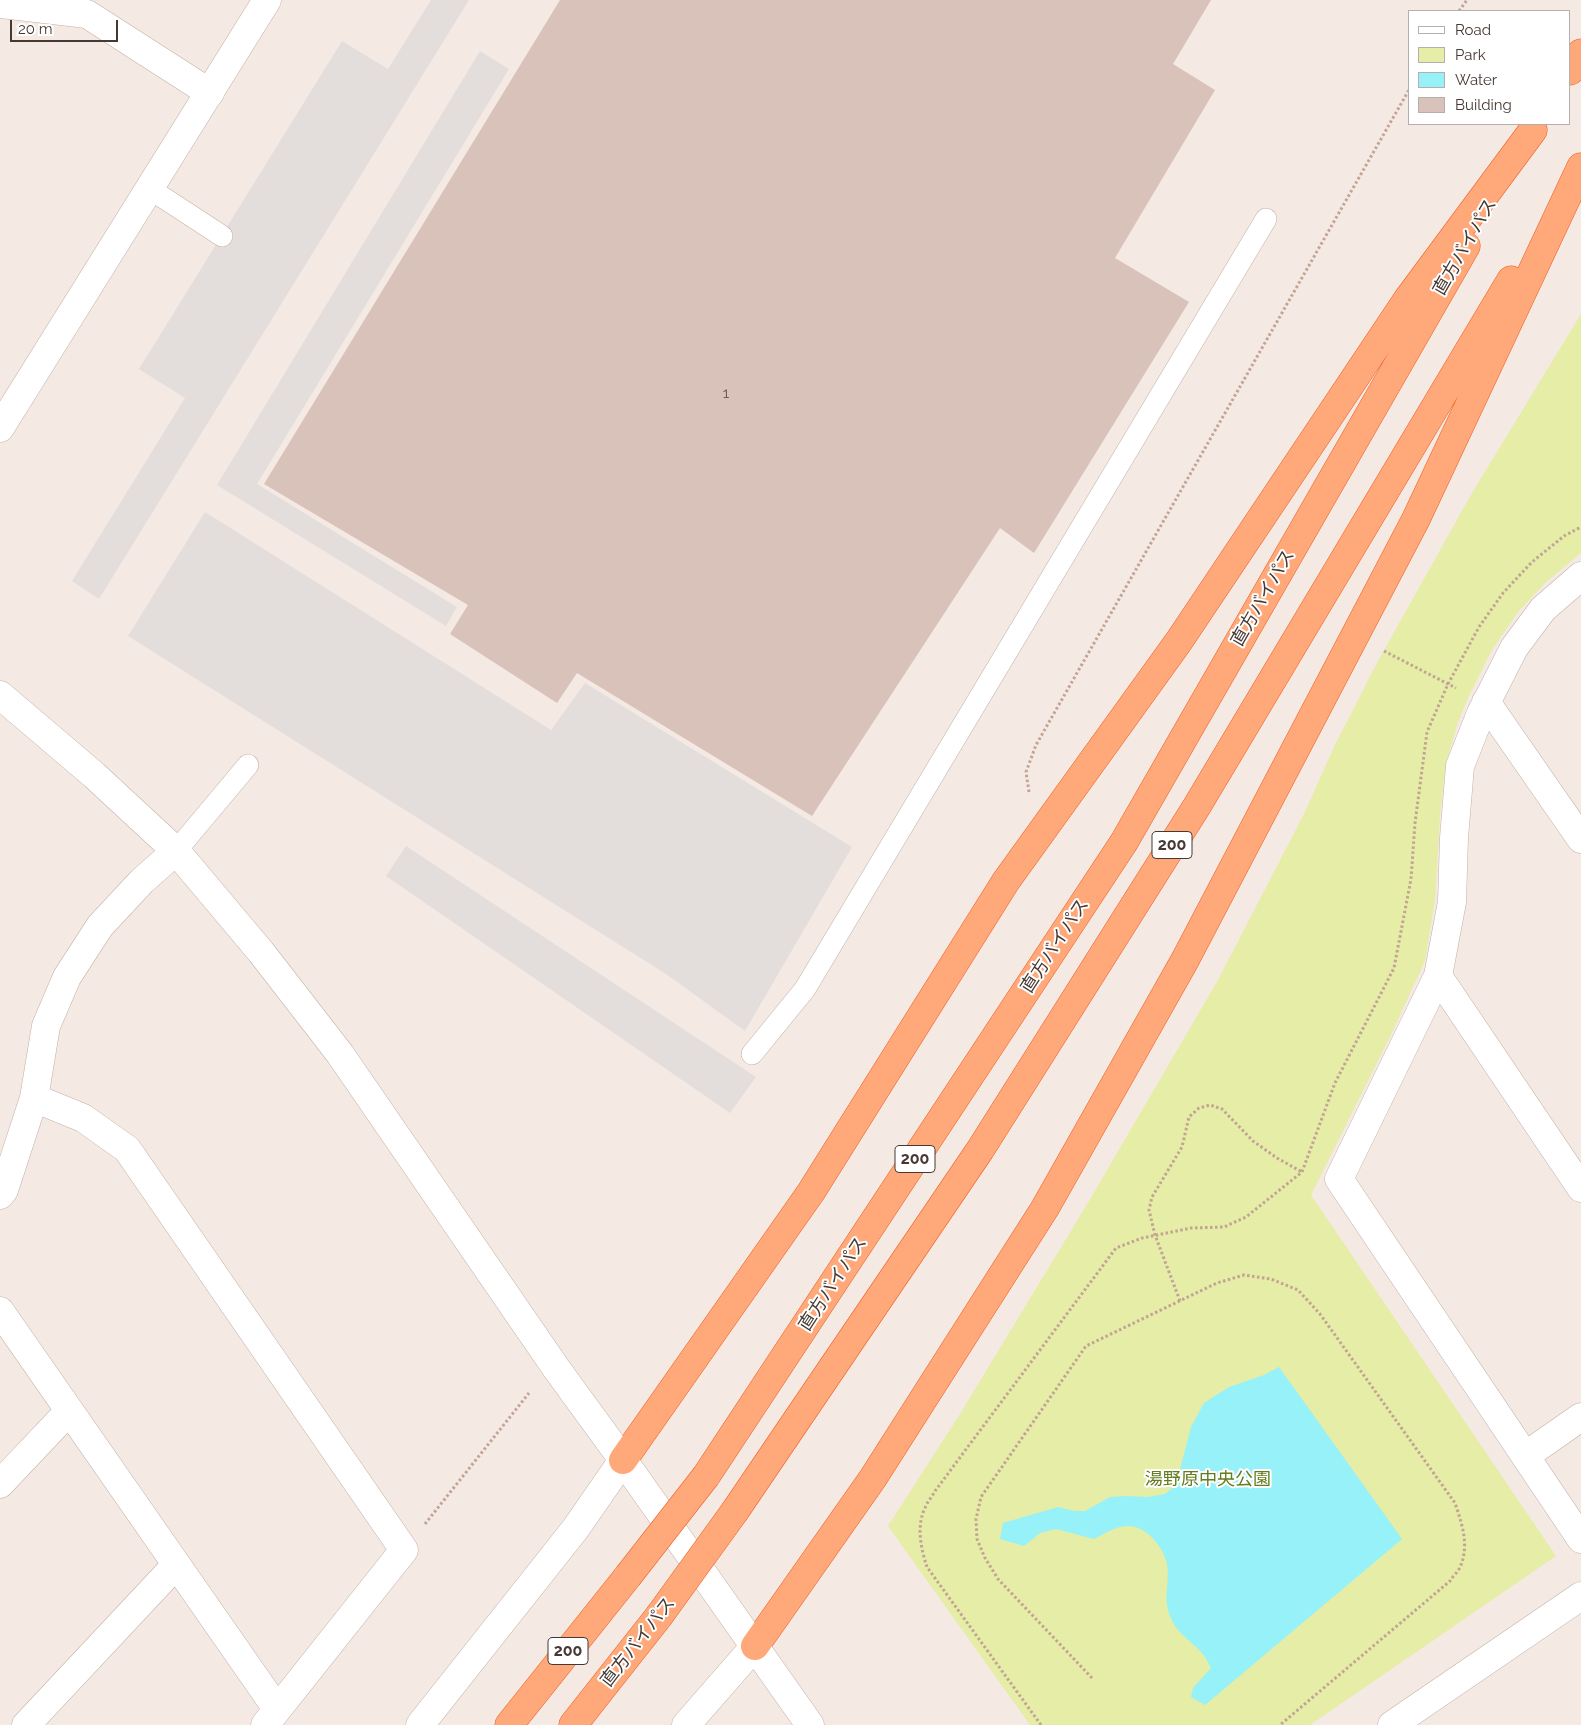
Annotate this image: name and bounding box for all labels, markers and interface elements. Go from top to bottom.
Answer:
scale bar [12,10,120,42]
legend [1408,10,1571,125]
text: 20 m [18,20,53,38]
text: Road [1455,21,1491,39]
text: Park [1455,46,1486,64]
text: Water [1455,71,1497,89]
text: Building [1455,96,1512,114]
street label: 直方バイパス [1429,195,1501,299]
house number: 1 [723,384,729,402]
street label: 直方バイパス [1227,546,1299,650]
road number: 200 [1152,832,1192,858]
street label: 直方バイパス [1017,895,1093,997]
road number: 200 [895,1146,935,1172]
street label: 直方バイパス [795,1233,871,1335]
park label: 湯野原中央公園 [1145,1469,1271,1491]
street label: 直方バイパス [596,1593,680,1691]
road number: 200 [548,1638,588,1664]

